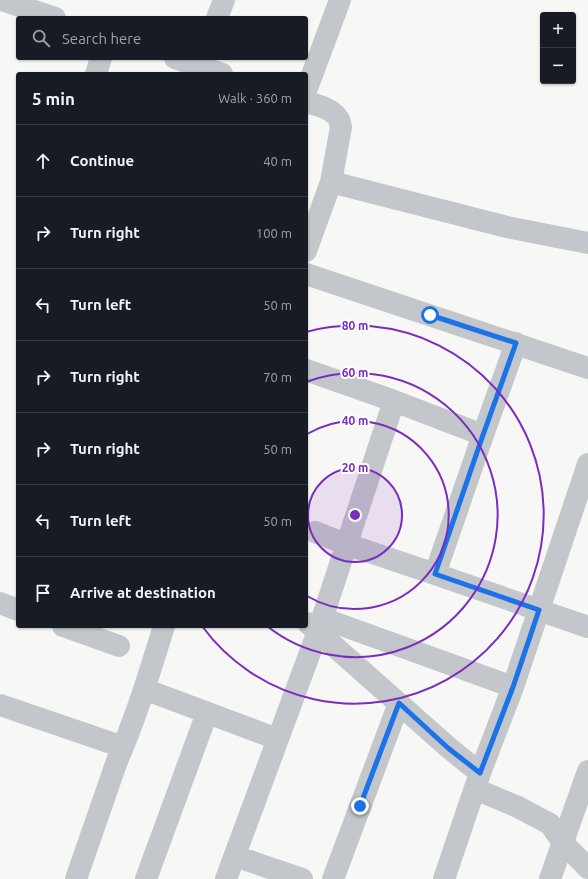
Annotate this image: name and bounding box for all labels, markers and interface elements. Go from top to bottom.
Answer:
map controls [540,12,576,84]
button: + [540,12,576,48]
search box [16,16,308,60]
icon: search [30,27,52,49]
text: Search here [62,30,141,47]
button: − [540,48,576,84]
text: 5 min [32,89,75,108]
text: Walk · 360 m [218,91,292,105]
icon: ahead [32,150,54,172]
text: Continue [70,152,134,169]
text: 40 m [263,154,292,168]
icon: right [32,222,54,244]
text: Turn right [70,224,140,241]
text: 100 m [256,226,292,240]
icon: left [32,294,54,316]
text: Turn left [70,296,131,313]
text: 50 m [263,298,292,312]
route start [421,306,439,324]
text: 80 m [342,319,368,332]
icon: right [32,366,54,388]
text: 60 m [342,366,368,379]
text: Turn right [70,368,140,385]
text: 70 m [263,370,292,384]
text: 40 m [342,414,368,427]
icon: right [32,438,54,460]
text: Turn right [70,440,140,457]
text: 50 m [263,442,292,456]
text: 20 m [342,461,368,474]
centre of rings [348,508,362,522]
icon: left [32,510,54,532]
text: Turn left [70,512,131,529]
text: 50 m [263,514,292,528]
icon: arrive [32,582,54,604]
text: Arrive at destination [70,584,216,601]
route end [351,797,369,815]

